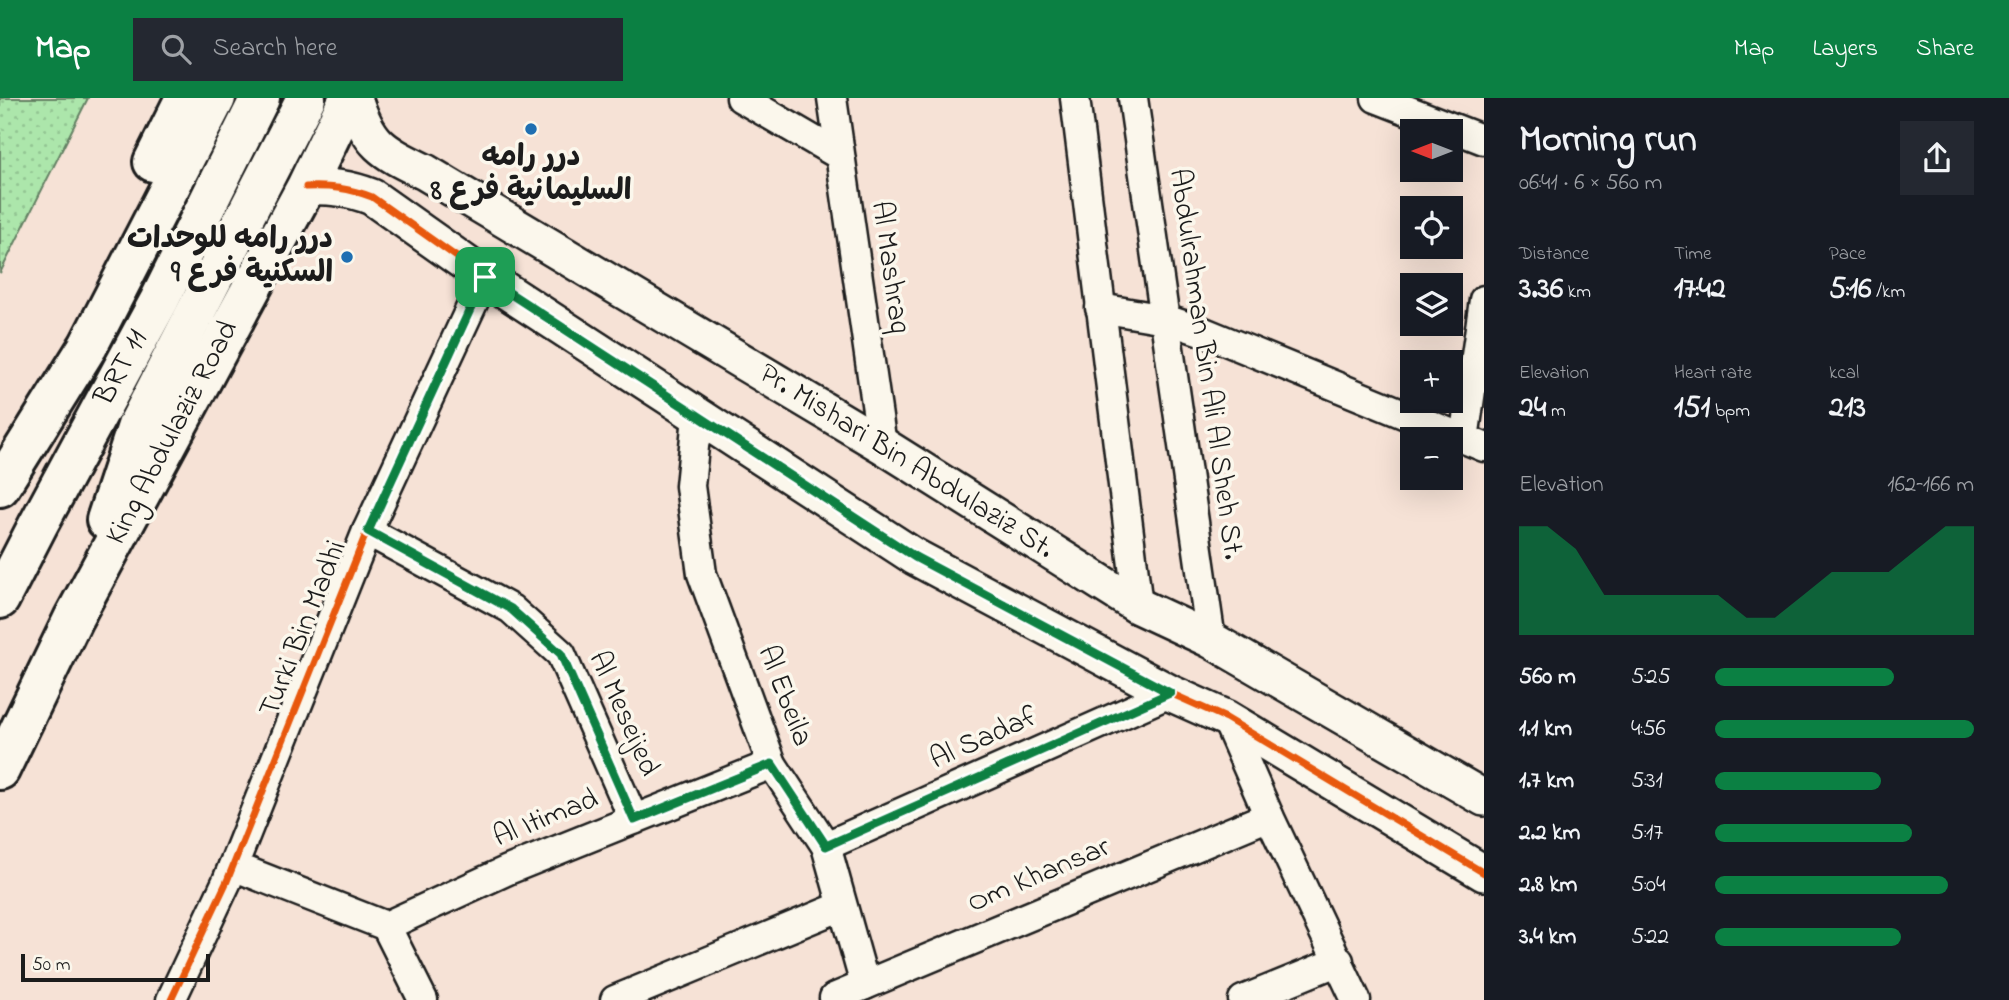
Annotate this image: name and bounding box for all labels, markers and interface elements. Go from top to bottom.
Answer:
search box [133,18,623,81]
text: Map [35,25,91,73]
icon: search [157,30,195,68]
text: Search here [213,30,337,68]
text: Map [1734,32,1774,67]
text: Layers [1812,32,1878,67]
text: Share [1916,32,1974,67]
text: Morning run [1519,113,1697,169]
north arrow [1400,119,1463,182]
map controls [1400,119,1463,490]
marker: درر رامه السليمانية فرع 8 [523,121,539,137]
button: share [1900,121,1974,195]
place label: درر رامه السليمانية فرع 8 [430,136,632,214]
street label: Abdulrahman Bin Ali Al Sheh St. [1156,166,1254,562]
text: 06:41 · 6 × 560 m [1519,167,1662,200]
button: locate [1400,196,1463,259]
street label: Al Mashraq [858,198,920,336]
place label: درر رامه للوحدات السكنية فرع 9 [127,218,333,296]
text: Distance [1519,241,1589,268]
text: Time [1674,241,1712,268]
text: Pace [1829,241,1866,268]
pin [455,247,515,307]
marker: درر رامه للوحدات السكنية فرع 9 [339,249,355,265]
icon: arrive [466,258,504,296]
text: 3.36 [1519,268,1563,312]
text: 17:42 [1674,268,1726,312]
text: 5:16 [1829,268,1871,312]
button: layers [1400,273,1463,336]
text: km [1563,279,1591,306]
text: /km [1871,279,1905,306]
street label: King Abdulaziz Road [95,313,251,553]
street label: BRT 11 [83,322,160,415]
button: + [1400,350,1463,413]
street label: Pr. Mishari Bin Abdulaziz St. [750,353,1062,571]
text: Elevation [1519,360,1589,387]
text: Heart rate [1674,360,1752,387]
text: kcal [1829,360,1859,387]
text: 24 [1519,387,1546,431]
text: 151 [1674,387,1710,431]
text: 213 [1829,387,1866,431]
text: m [1546,398,1566,425]
text: bpm [1710,398,1750,425]
button: − [1400,427,1463,490]
text: Elevation [1519,469,1604,502]
text: 162–166 m [1887,469,1974,502]
street label: Turki Bin Madhi [249,534,359,724]
street label: Al Ebeila [745,639,823,753]
street label: Al Meseijed [576,644,670,784]
text: 560 m [1519,661,1576,694]
text: 5:25 [1631,661,1671,694]
street label: Al Sadaf [923,696,1045,782]
text: 1.1 km [1519,713,1572,746]
text: 4:56 [1631,713,1666,746]
text: 1.7 km [1519,765,1574,798]
text: 5:31 [1631,765,1663,798]
street label: Al Itimad [487,778,605,860]
text: 2.2 km [1519,817,1580,850]
text: 5:17 [1631,817,1663,850]
street label: Om Khansar [961,826,1118,926]
text: 2.8 km [1519,869,1577,902]
text: 5:04 [1631,869,1666,902]
text: 3.4 km [1519,921,1576,954]
text: 5:22 [1631,921,1669,954]
scale bar [21,951,210,983]
text: 50 m [32,952,71,979]

